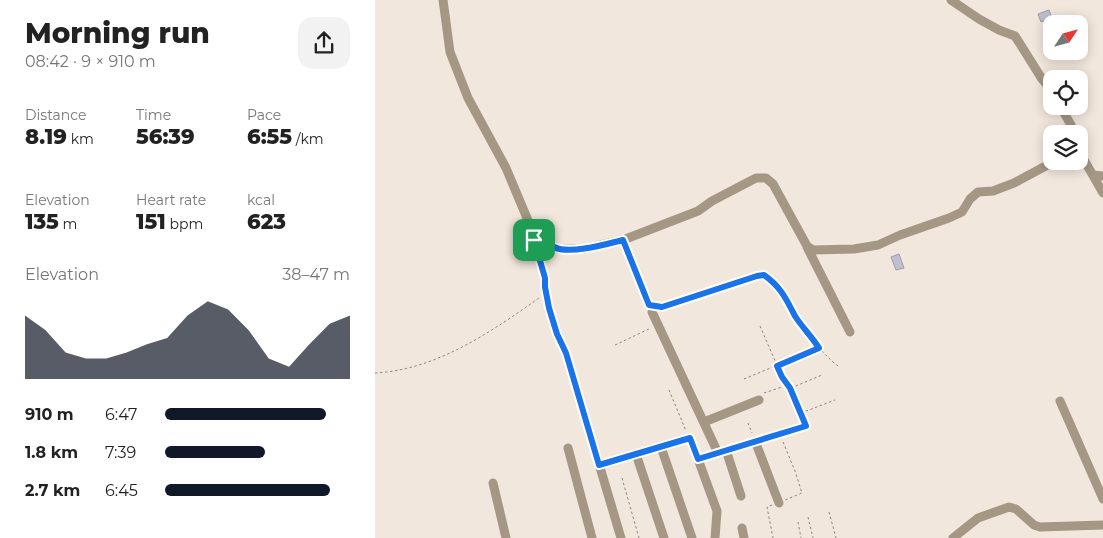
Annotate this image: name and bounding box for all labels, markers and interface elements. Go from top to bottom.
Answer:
north arrow [1043,15,1087,60]
map controls [1043,15,1088,170]
text: Morning run [25,16,210,50]
button: share [298,17,350,69]
text: 08:42 · 9 × 910 m [25,52,156,71]
button: locate [1043,70,1088,115]
text: Distance [25,106,87,124]
text: Time [136,106,171,124]
text: Pace [247,106,281,124]
text: 8.19 [25,124,67,149]
text: 56:39 [136,124,195,149]
text: 6:55 [247,124,292,149]
button: layers [1043,125,1088,170]
text: km [67,130,94,148]
text: /km [292,130,324,148]
text: Elevation [25,191,90,209]
text: Heart rate [136,191,206,209]
text: kcal [247,191,275,209]
text: 135 [25,209,59,234]
text: 151 [136,209,166,234]
text: 623 [247,209,286,234]
text: m [59,215,77,233]
text: bpm [166,215,203,233]
pin [513,219,555,261]
icon: arrive [520,226,548,254]
text: Elevation [25,265,99,284]
text: 38–47 m [282,265,350,284]
text: 910 m [25,405,74,424]
text: 6:47 [105,405,137,424]
text: 1.8 km [25,443,78,462]
text: 7:39 [105,443,136,462]
text: 2.7 km [25,481,80,500]
text: 6:45 [105,481,138,500]

